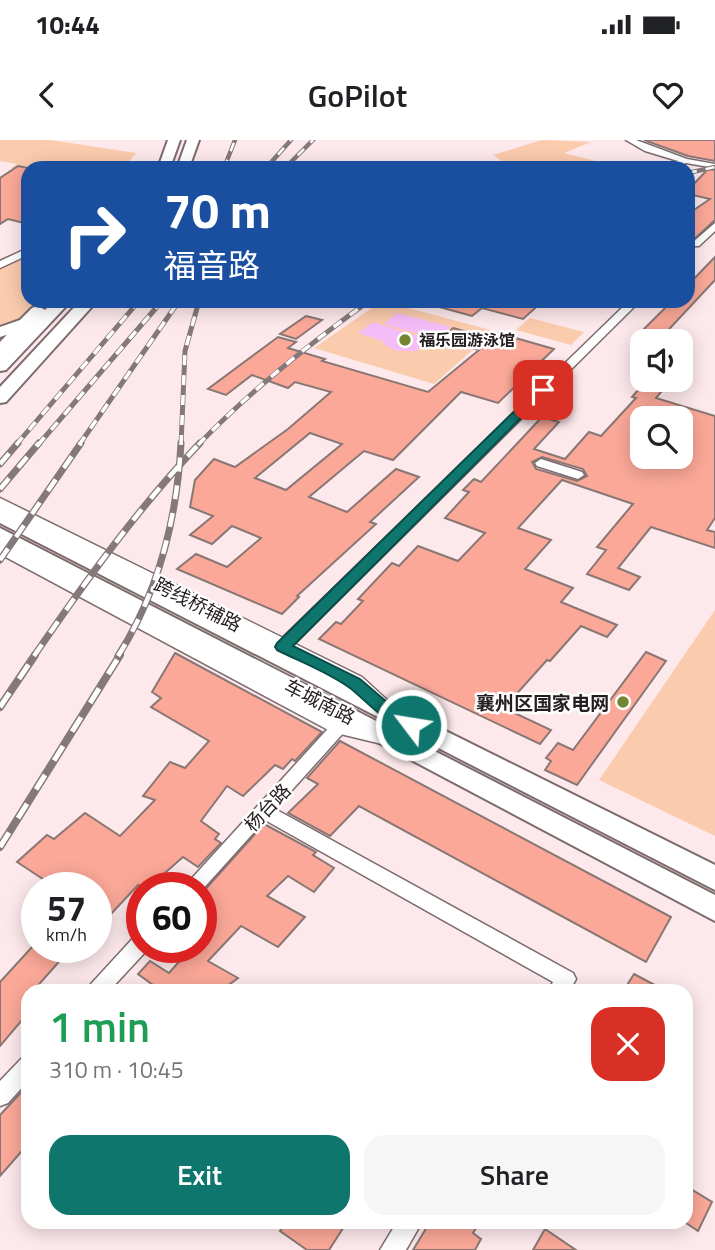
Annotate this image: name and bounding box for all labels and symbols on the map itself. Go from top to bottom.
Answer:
place label: 福乐园游泳馆 [419,328,515,352]
marker: 福乐园游泳馆 [397,332,413,348]
pin [513,360,573,420]
street label: 跨线桥辅路 [149,570,247,638]
street label: 车城南路 [280,671,360,731]
position arrow [374,688,448,762]
place label: 襄州区国家电网 [476,688,609,717]
marker: 襄州区国家电网 [615,694,631,710]
street label: 杨台路 [237,776,297,838]
speed limit sign: 60 [126,872,217,963]

